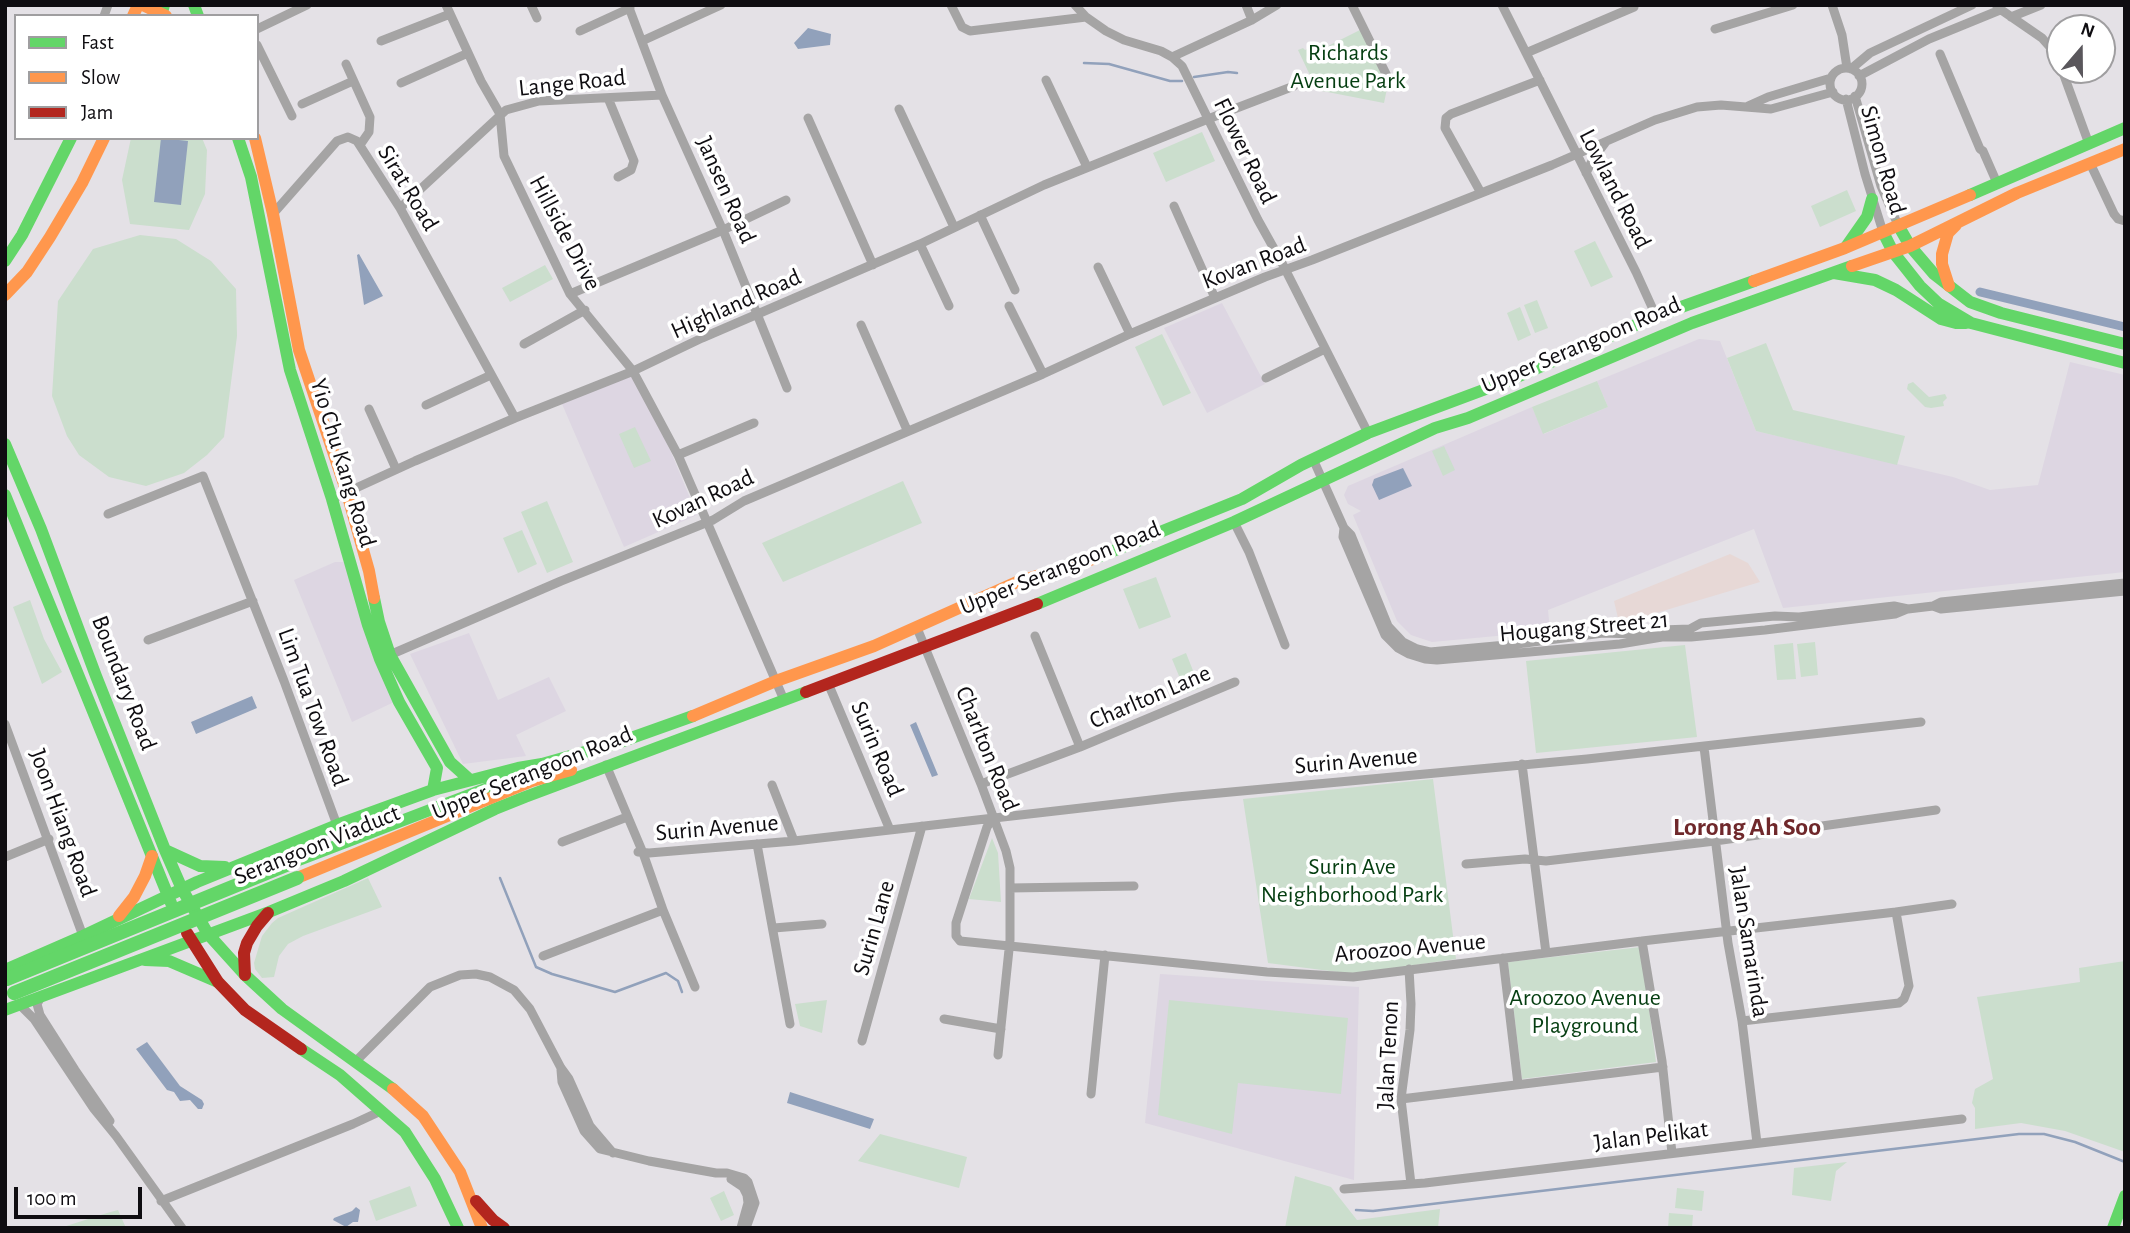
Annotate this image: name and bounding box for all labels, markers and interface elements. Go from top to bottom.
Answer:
legend [14,14,259,140]
north arrow [2046,14,2116,84]
text: N [2078,19,2097,42]
text: Fast [81,32,114,53]
park label: Richards Avenue Park [1290,39,1406,95]
street label: Lange Road [517,63,627,103]
text: Slow [81,67,120,88]
street label: Flower Road [1207,93,1283,209]
text: Jam [81,102,113,123]
street label: Simon Road [1854,102,1912,218]
street label: Lowland Road [1573,124,1657,254]
street label: Jansen Road [690,132,762,248]
street label: Sirat Road [371,140,445,236]
street label: Hillside Drive [523,171,607,295]
street label: Kovan Road [1198,230,1310,296]
street label: Highland Road [666,262,806,346]
street label: Upper Serangoon Road [1477,290,1685,400]
street label: Yio Chu Kang Road [304,375,382,551]
street label: Kovan Road [648,463,758,535]
street label: Upper Serangoon Road [956,515,1164,621]
street label: Hougang Street 21 [1498,605,1670,649]
street label: Boundary Road [85,612,163,754]
street label: Lim Tua Tow Road [271,624,355,790]
street label: Charlton Lane [1085,659,1215,735]
street label: Charlton Road [949,682,1025,816]
street label: Surin Road [844,697,910,801]
street label: Upper Serangoon Road [428,720,636,826]
street label: Surin Avenue [1293,741,1419,781]
street label: Joon Hiang Road [23,745,103,901]
street label: Serangoon Viaduct [230,799,404,891]
street label: Surin Avenue [654,808,780,848]
district label: Lorong Ah Soo [1673,811,1821,843]
park label: Surin Ave Neighborhood Park [1261,853,1443,909]
street label: Jalan Samarinda [1723,864,1775,1020]
street label: Surin Lane [847,877,901,979]
street label: Aroozoo Avenue [1333,927,1487,969]
park label: Aroozoo Avenue Playground [1509,984,1661,1040]
street label: Jalan Tenon [1371,1000,1405,1110]
street label: Jalan Pelikat [1592,1115,1710,1157]
scale bar [18,1174,145,1218]
text: 100 m [27,1188,77,1209]

